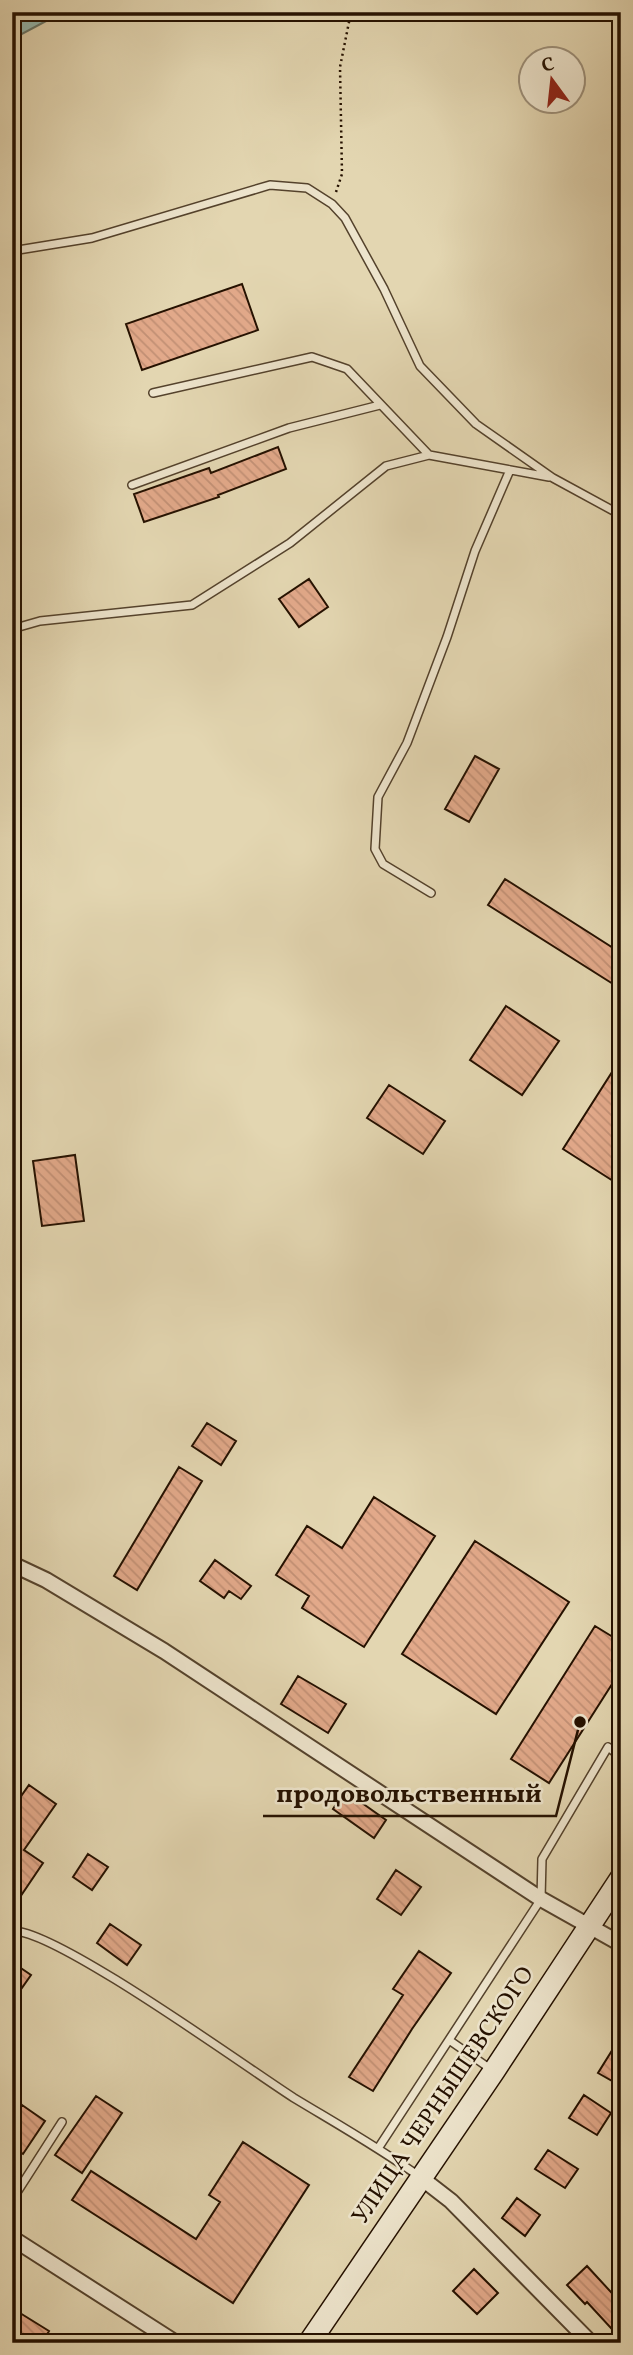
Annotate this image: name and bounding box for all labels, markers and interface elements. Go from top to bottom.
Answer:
north arrow [518,46,588,116]
text: С [539,51,557,80]
callout: продовольственный [263,1769,556,1816]
text: продовольственный [276,1777,542,1813]
street label: УЛИЦА ЧЕРНЫШЕВСКОГО [345,1960,543,2232]

